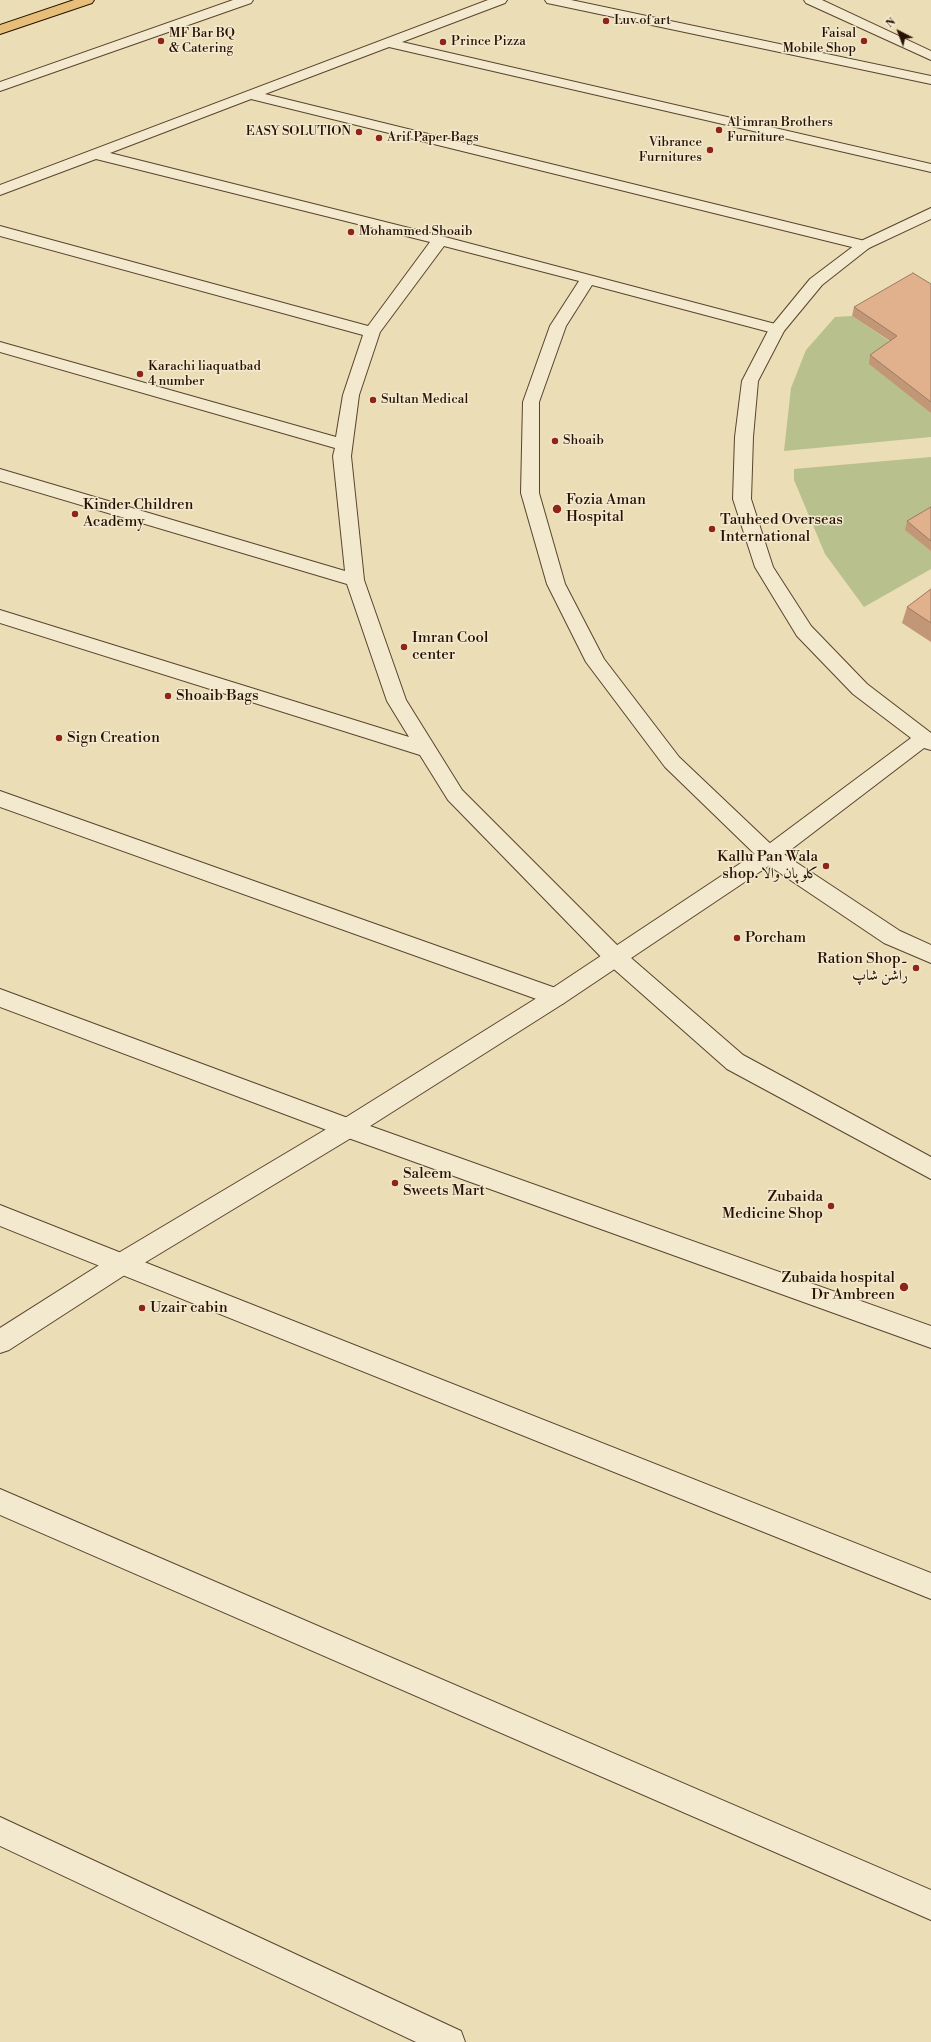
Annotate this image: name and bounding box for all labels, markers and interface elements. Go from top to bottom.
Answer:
north arrow [879,12,919,52]
place label: Luv of art [614,13,671,29]
text: N [883,15,899,31]
marker: Luv of art [601,16,611,26]
place label: MF Bar BQ & Catering [169,26,235,57]
place label: Faisal Mobile Shop [782,26,856,57]
place label: Prince Pizza [451,34,526,50]
marker: MF Bar BQ & Catering [156,36,166,46]
marker: Faisal Mobile Shop [859,36,869,46]
marker: Prince Pizza [438,37,448,47]
place label: Al imran Brothers Furniture [727,115,833,146]
place label: EASY SOLUTION [246,124,351,140]
marker: Al imran Brothers Furniture [714,125,724,135]
marker: EASY SOLUTION [354,127,364,137]
place label: Arif Paper Bags [387,130,479,146]
marker: Arif Paper Bags [374,133,384,143]
place label: Vibrance Furnitures [639,135,702,166]
marker: Vibrance Furnitures [705,145,715,155]
place label: Mohammed Shoaib [359,224,472,240]
marker: Mohammed Shoaib [346,227,356,237]
place label: Karachi liaquatbad 4 number [148,359,261,390]
marker: Karachi liaquatbad 4 number [135,369,145,379]
place label: Sultan Medical [381,392,468,408]
marker: Sultan Medical [368,395,378,405]
place label: Shoaib [563,433,604,449]
marker: Shoaib [550,436,560,446]
place label: Fozia Aman Hospital [566,491,646,526]
place label: Kinder Children Academy [83,496,194,531]
marker: Fozia Aman Hospital [551,503,563,515]
marker: Kinder Children Academy [70,509,80,519]
place label: Tauheed Overseas International [720,511,843,546]
marker: Tauheed Overseas International [707,524,717,534]
place label: Imran Cool center [412,629,488,664]
marker: Imran Cool center [399,642,409,652]
place label: Shoaib Bags [176,687,259,705]
marker: Shoaib Bags [163,691,173,701]
place label: Sign Creation [67,729,160,747]
marker: Sign Creation [54,733,64,743]
place label: Kallu Pan Wala shop. کلو پان والا [717,848,818,883]
marker: Kallu Pan Wala shop. کلو پان والا [821,861,831,871]
place label: Porcham [745,929,806,947]
marker: Porcham [732,933,742,943]
place label: Ration Shop۔ راشن شاپ [817,950,908,985]
marker: Ration Shop۔ راشن شاپ [911,963,921,973]
place label: Saleem Sweets Mart [403,1165,485,1200]
marker: Saleem Sweets Mart [390,1178,400,1188]
place label: Zubaida Medicine Shop [722,1188,823,1223]
marker: Zubaida Medicine Shop [826,1201,836,1211]
place label: Zubaida hospital Dr Ambreen [781,1269,895,1304]
marker: Zubaida hospital Dr Ambreen [898,1281,910,1293]
place label: Uzair cabin [150,1299,228,1317]
marker: Uzair cabin [137,1303,147,1313]

